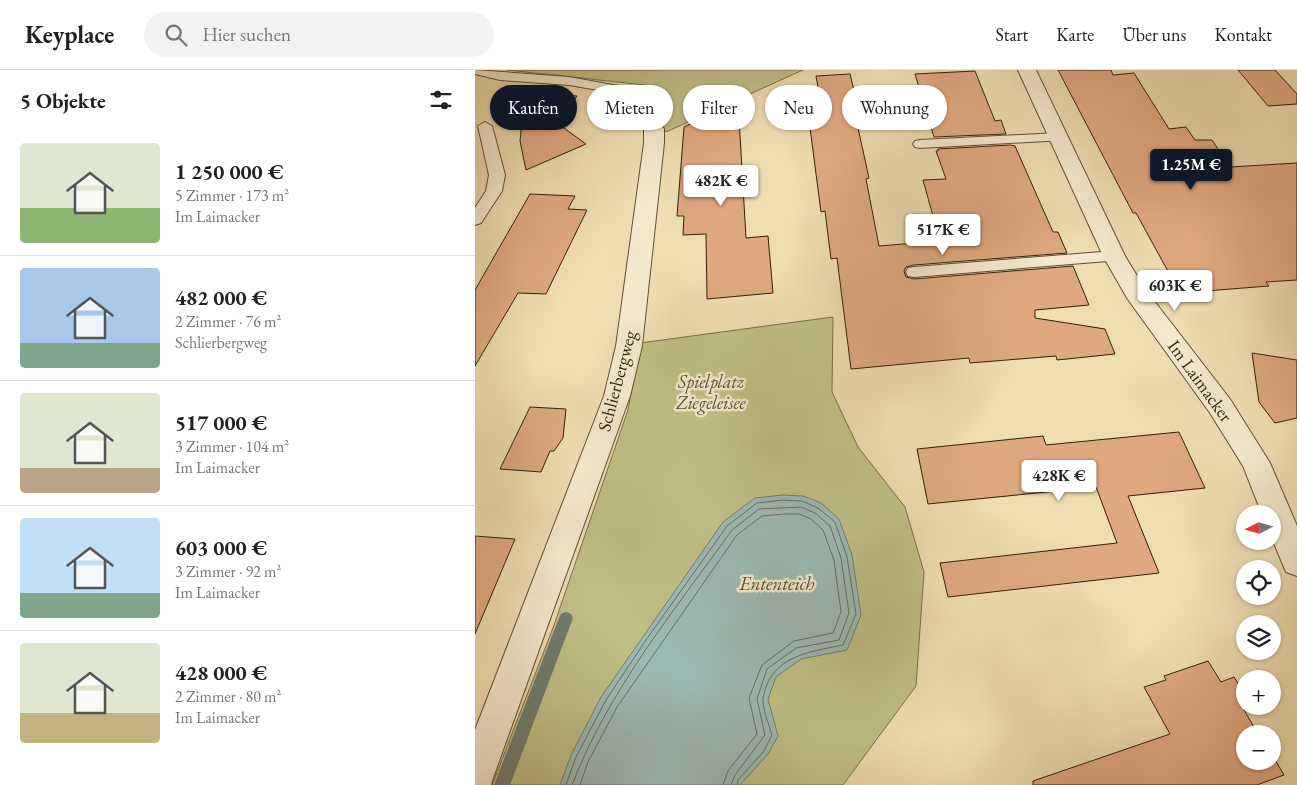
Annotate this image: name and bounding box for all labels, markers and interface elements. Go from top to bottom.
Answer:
search box [144,12,494,57]
text: Keyplace [25,19,114,50]
icon: search [162,21,190,49]
text: Hier suchen [202,22,291,47]
text: Start [995,23,1028,46]
text: Karte [1056,23,1094,46]
text: Über uns [1122,23,1186,46]
text: Kontakt [1214,23,1272,46]
chip: Kaufen [490,85,577,130]
chip: Mieten [587,85,673,130]
chip: Filter [683,85,755,130]
chip: Neu [765,85,832,130]
chip: Wohnung [842,85,947,130]
icon: filters [427,86,455,114]
text: 5 Objekte [20,87,106,114]
pin: 1.25M € [1145,148,1237,191]
text: 1.25M € [1161,154,1221,175]
text: 1 250 000 € [175,158,283,185]
icon: home [60,163,120,223]
pin: 482K € [680,164,762,207]
text: 482K € [694,170,748,191]
text: 5 Zimmer · 173 m² [175,185,289,206]
text: Im Laimacker [175,206,260,227]
pin: 517K € [902,214,984,256]
text: 517K € [916,219,970,240]
pin: 603K € [1134,270,1216,312]
text: 603K € [1148,275,1202,296]
text: 482 000 € [175,284,267,311]
icon: home [60,288,120,348]
text: 2 Zimmer · 76 m² [175,311,281,332]
street label: Schlierbergweg [592,328,641,434]
text: Schlierbergweg [175,332,267,353]
street label: Im Laimacker [1163,335,1238,426]
park label: Spielplatz Ziegeleisee [675,370,747,415]
text: 517 000 € [175,409,267,436]
icon: home [60,413,120,473]
text: 3 Zimmer · 104 m² [175,436,289,457]
text: Im Laimacker [175,457,260,478]
pin: 428K € [1018,460,1100,502]
text: 428K € [1032,465,1086,486]
north arrow [1236,505,1281,550]
map controls [1236,505,1281,770]
text: 603 000 € [175,534,267,561]
icon: home [60,538,120,598]
button: locate [1236,560,1281,605]
text: 3 Zimmer · 92 m² [175,561,281,582]
water label: Ententeich [738,571,815,596]
text: Im Laimacker [175,582,260,603]
button: layers [1236,615,1281,660]
text: 428 000 € [175,659,267,686]
icon: home [60,663,120,723]
button: + [1236,670,1281,715]
text: 2 Zimmer · 80 m² [175,686,281,707]
text: Im Laimacker [175,707,260,728]
button: − [1236,725,1281,770]

